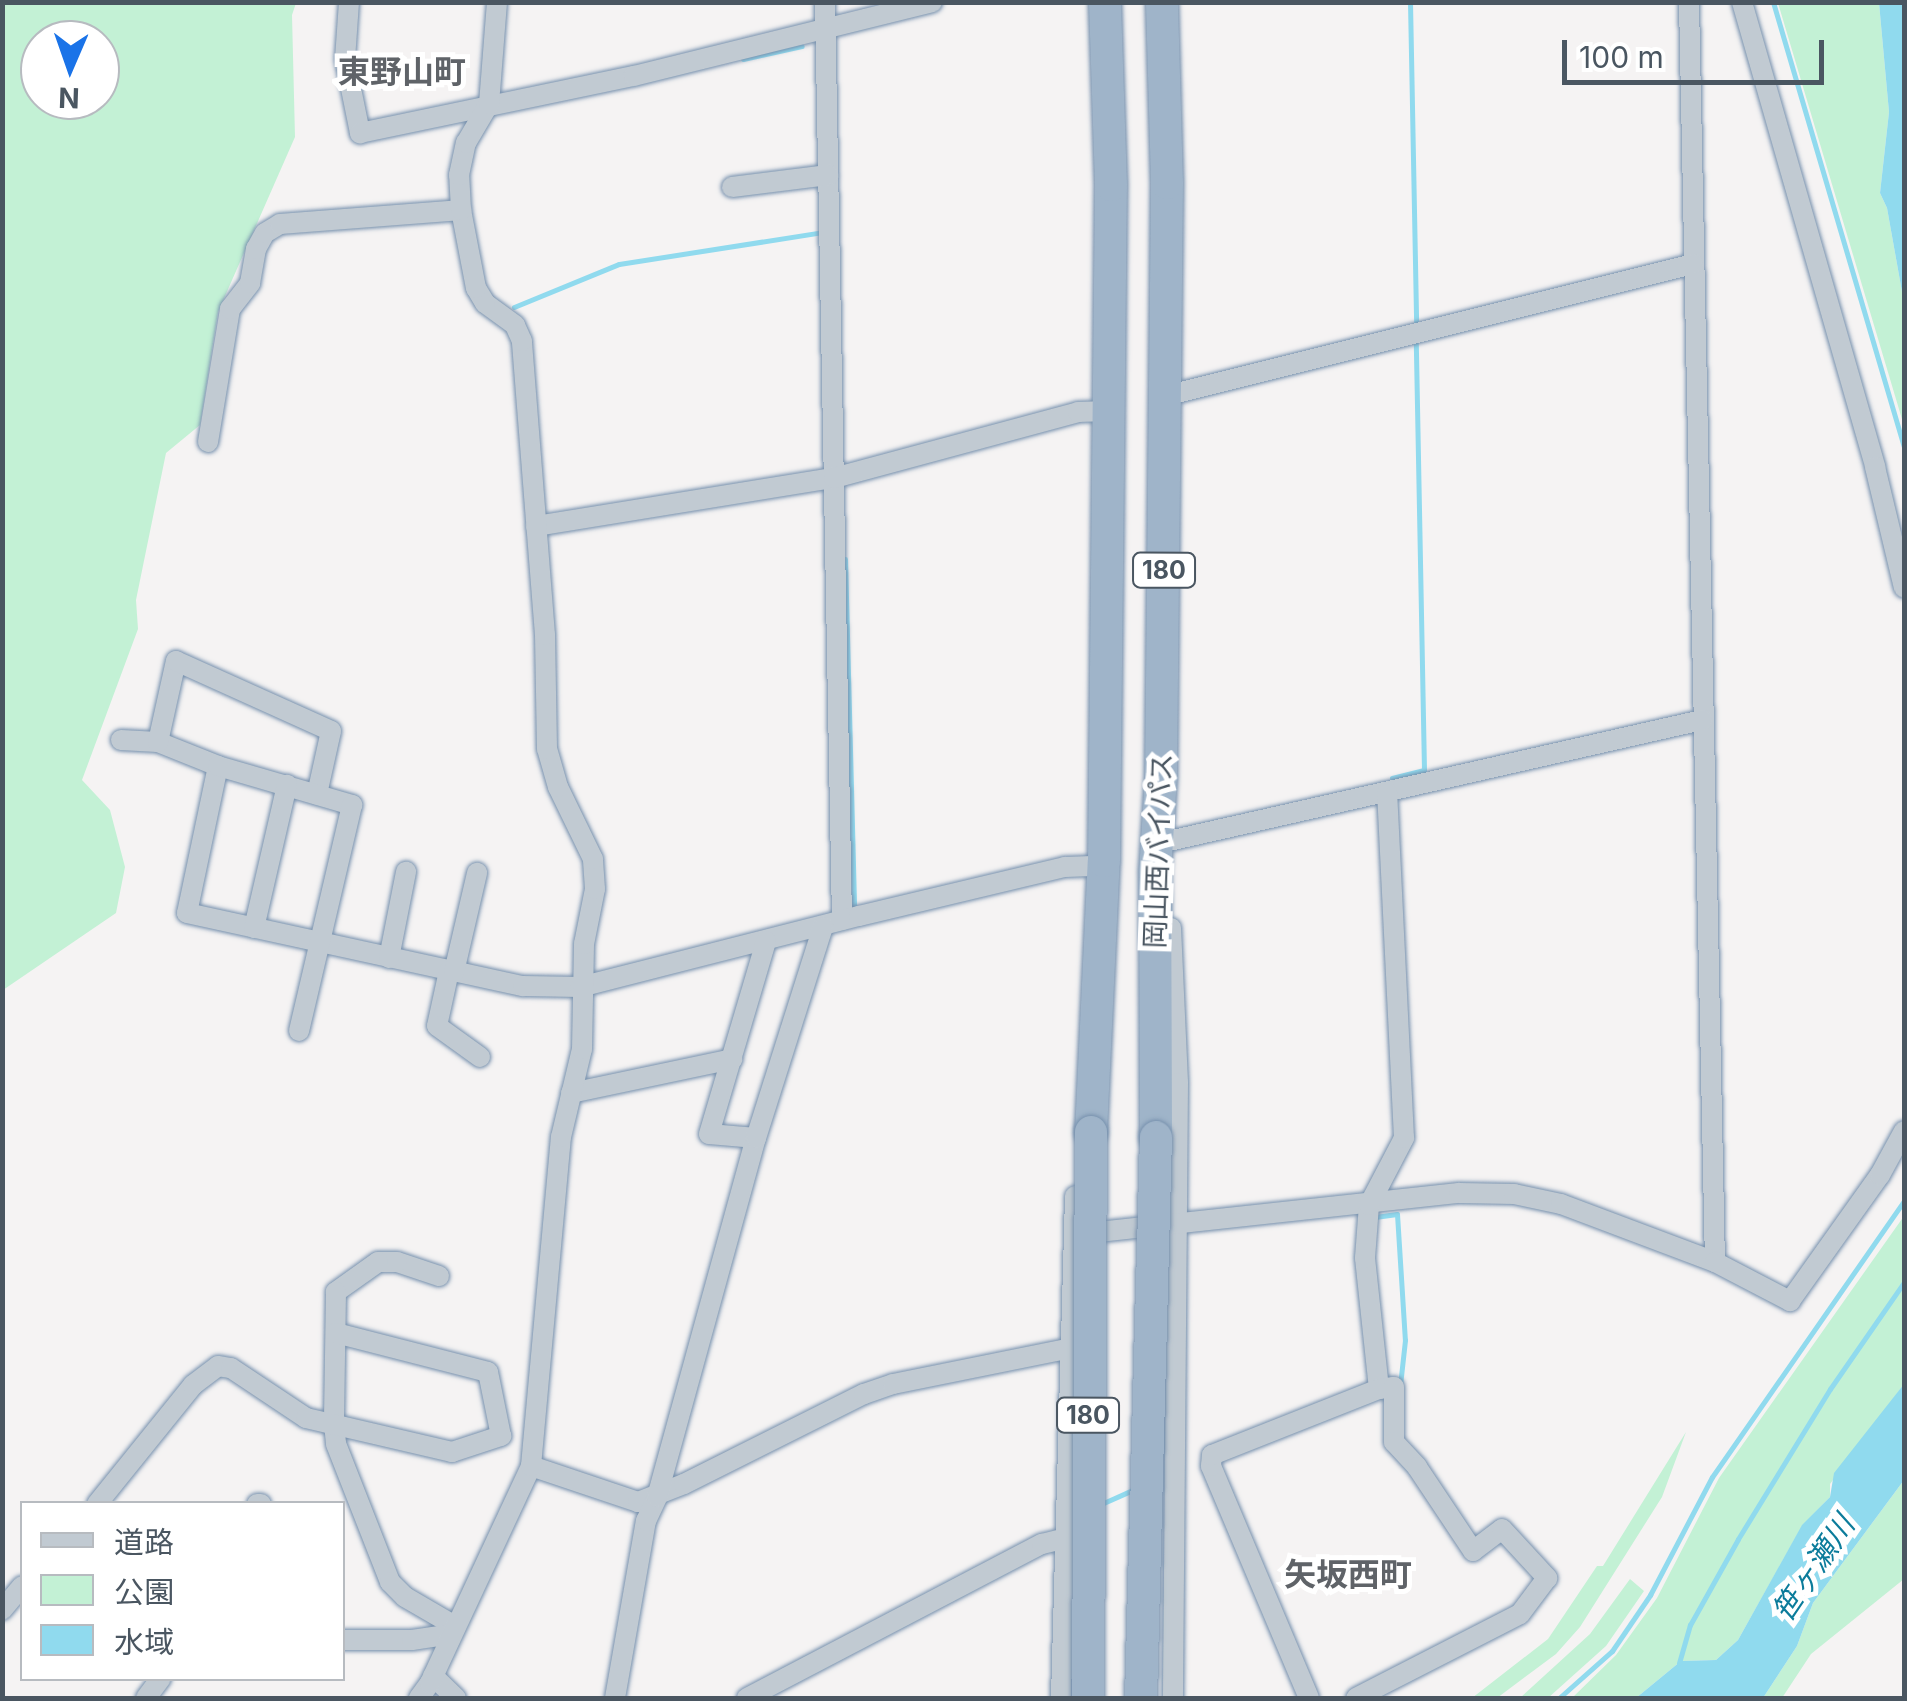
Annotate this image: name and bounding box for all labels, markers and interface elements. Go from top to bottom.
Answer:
north arrow [20,20,120,120]
scale bar [1567,20,1830,82]
text: 100 m [1579,39,1664,75]
district label: 東野山町 [338,53,466,91]
text: N [58,81,80,115]
road number: 180 [1132,550,1196,590]
street label: 岡山西バイパス [1138,752,1178,950]
road number: 180 [1056,1395,1120,1435]
legend [20,1501,345,1681]
water label: 笹ヶ瀬川 [1765,1508,1861,1628]
text: 道路 [114,1524,174,1560]
district label: 矢坂西町 [1284,1556,1412,1594]
text: 公園 [114,1574,174,1610]
text: 水域 [114,1624,174,1660]

